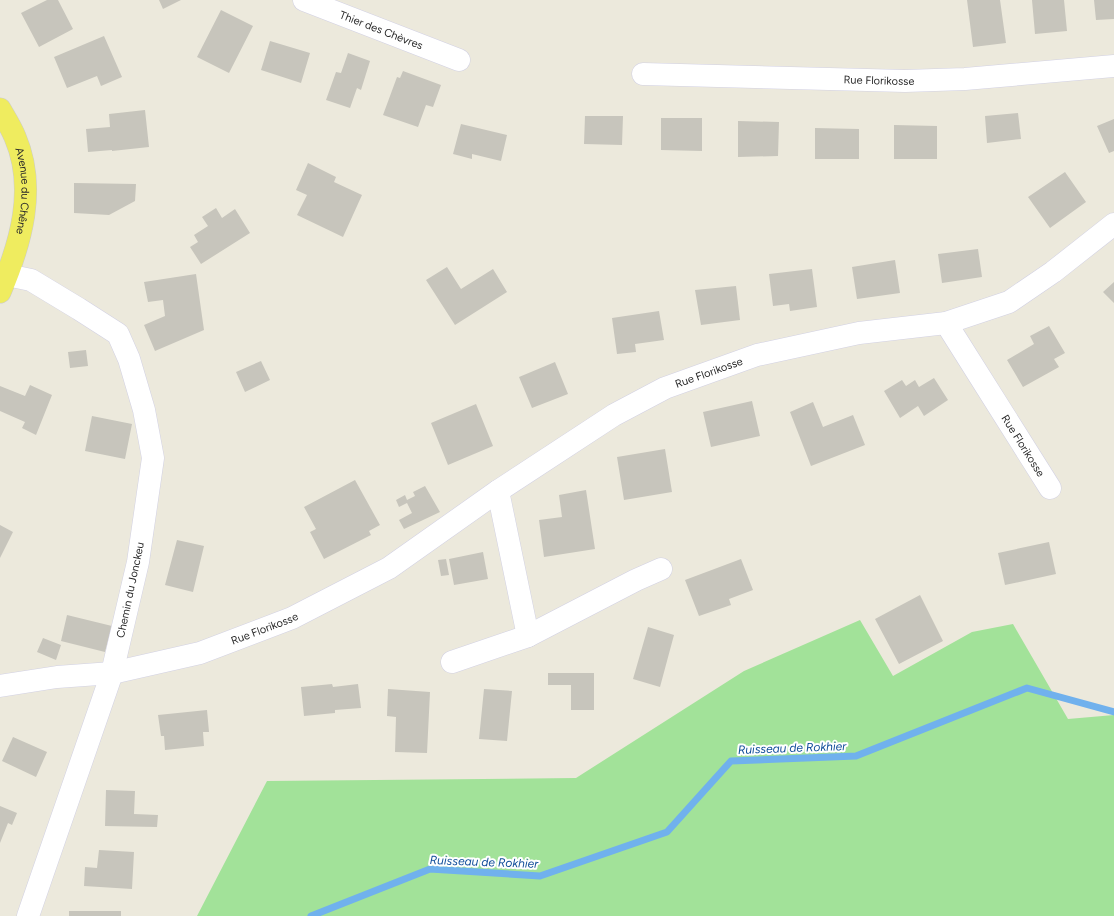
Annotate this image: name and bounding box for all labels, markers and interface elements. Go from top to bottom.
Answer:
street label: Thier des Chèvres [338,8,425,52]
street label: Rue Florikosse [843,73,915,88]
street label: Avenue du Chêne [12,146,32,235]
street label: Rue Florikosse [673,355,744,391]
street label: Rue Florikosse [999,413,1047,479]
street label: Chemin du Jonckeu [114,541,147,639]
street label: Rue Florikosse [229,610,300,648]
water label: Ruisseau de Rokhier [738,739,847,757]
water label: Ruisseau de Rokhier [430,853,539,871]

